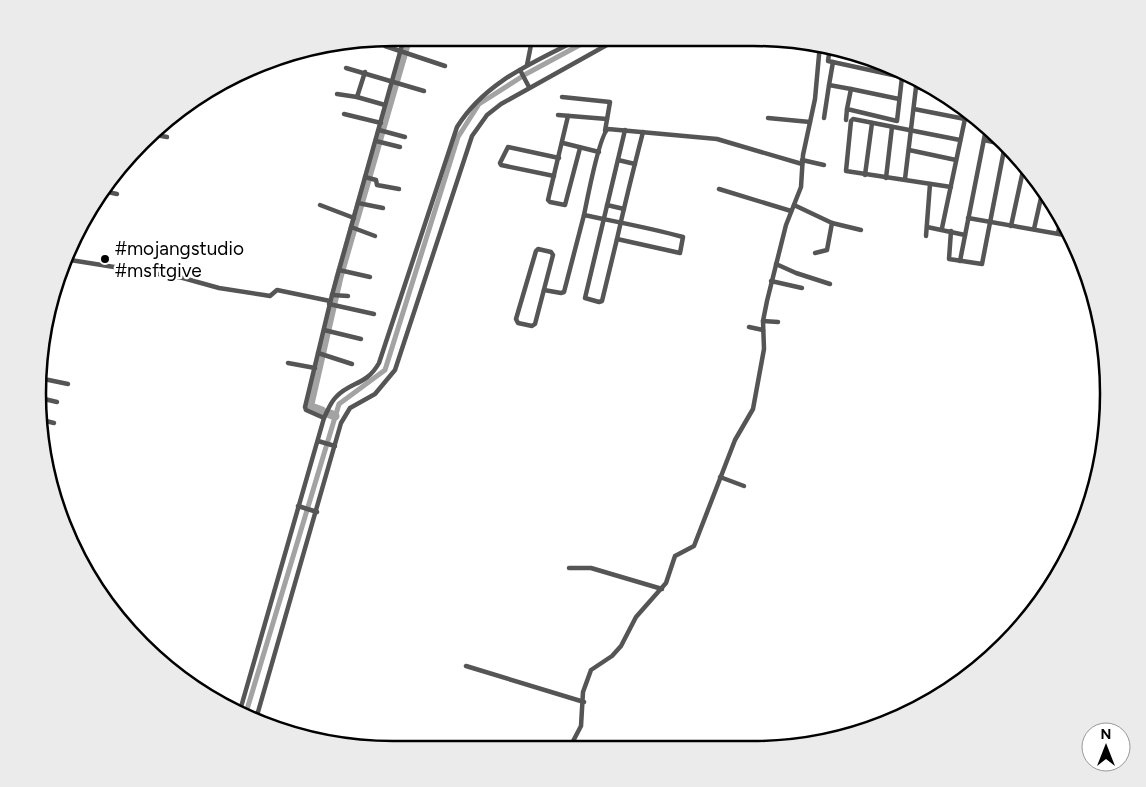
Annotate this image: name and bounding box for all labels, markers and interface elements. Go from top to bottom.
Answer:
place label: #mojangstudio #msftgive [115,237,244,282]
marker: #mojangstudio #msftgive [99,253,111,265]
north arrow [1081,722,1131,772]
text: N [1101,726,1111,743]

